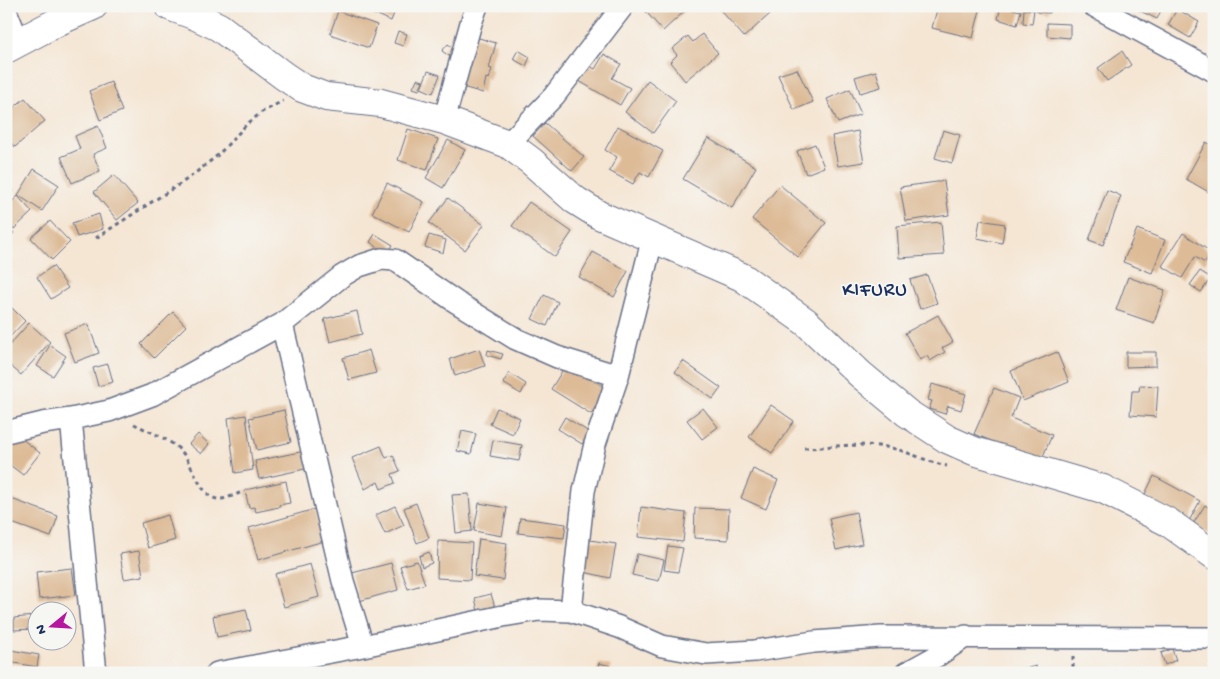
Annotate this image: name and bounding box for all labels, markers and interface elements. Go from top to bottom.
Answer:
district label: KIFURU [842,280,908,303]
north arrow [28,602,78,652]
text: N [33,622,52,636]

